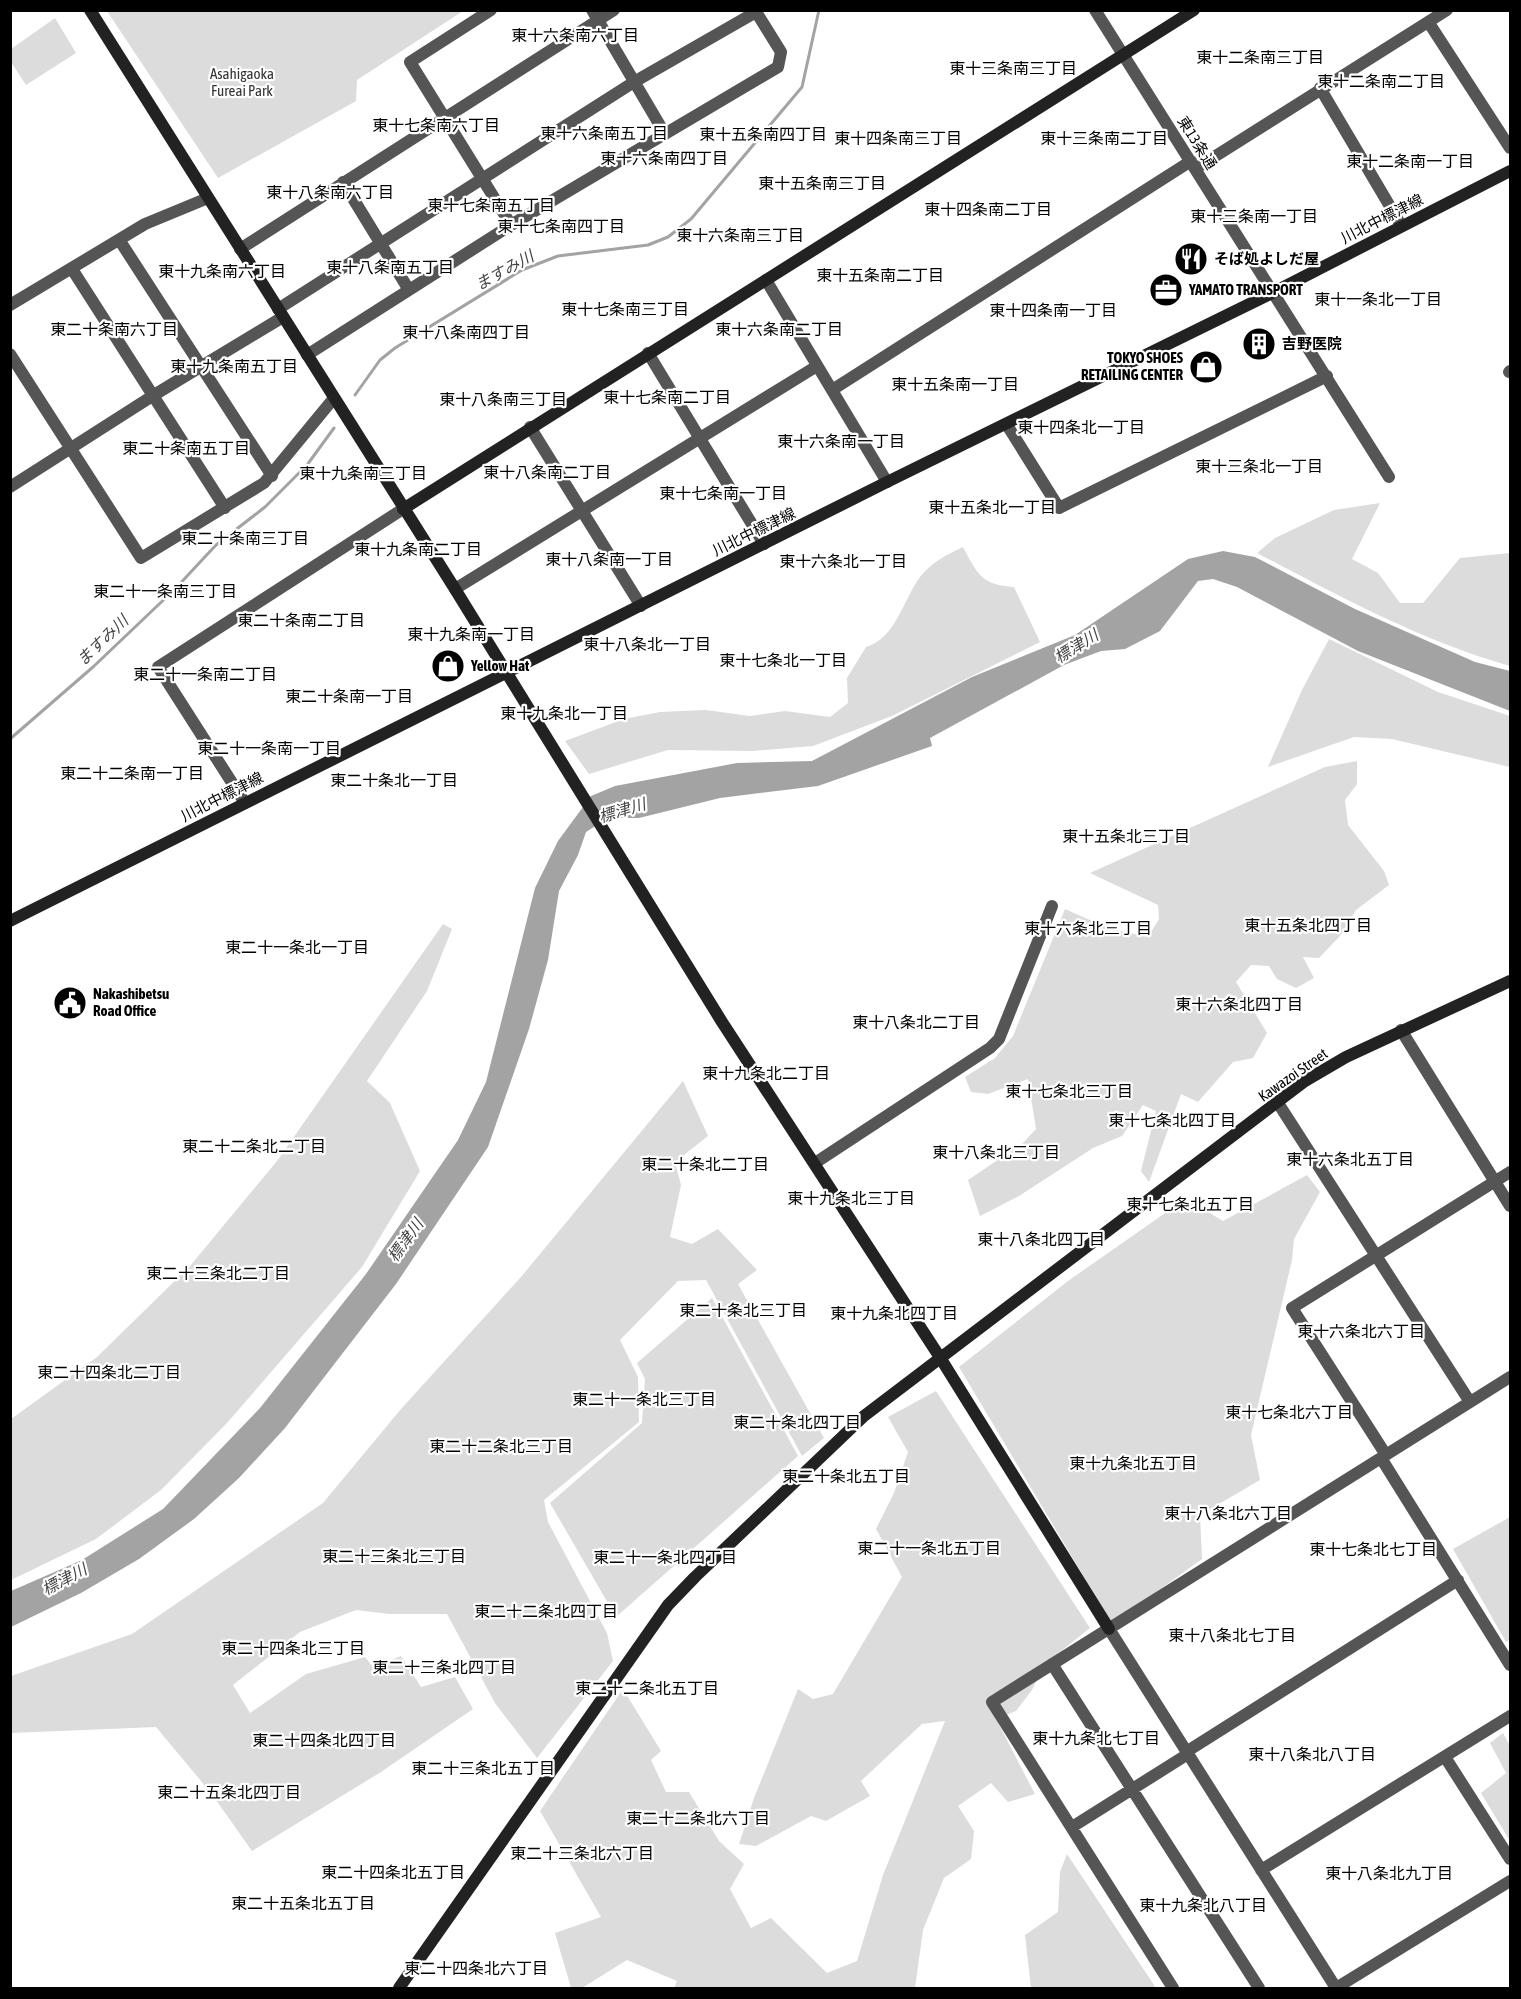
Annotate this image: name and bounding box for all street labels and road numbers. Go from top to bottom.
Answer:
street label: 東13条通 [1175,113,1220,172]
street label: 川北中標津線 [1338,191,1426,247]
street label: 川北中標津線 [710,504,798,559]
street label: 川北中標津線 [178,769,266,825]
street label: Kawazoi Street [1255,1045,1331,1105]

